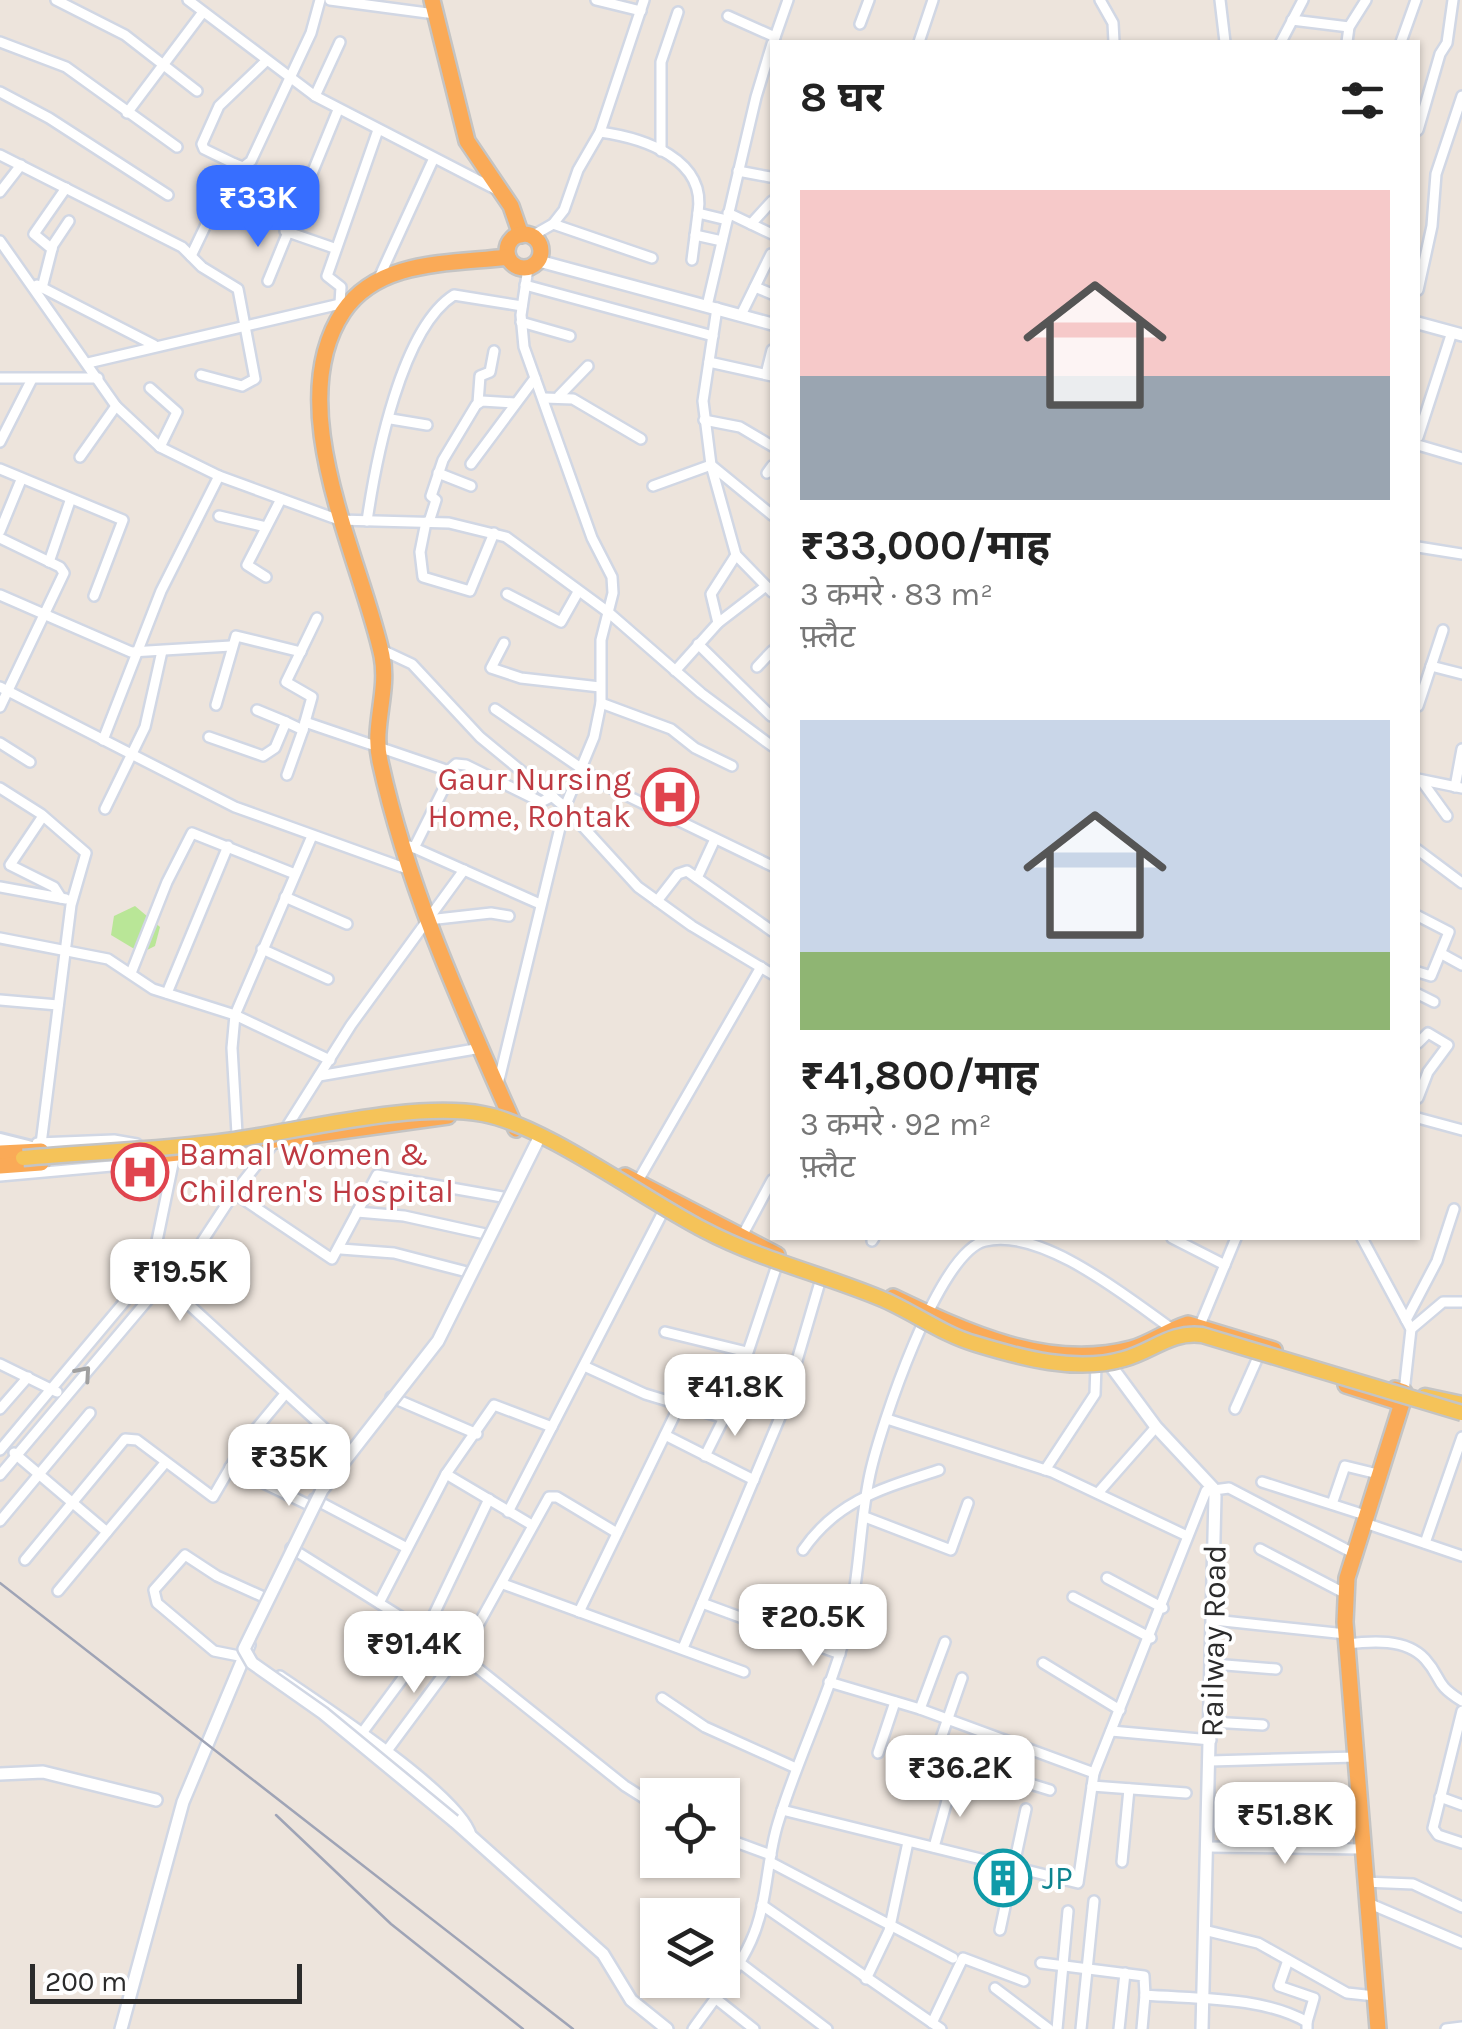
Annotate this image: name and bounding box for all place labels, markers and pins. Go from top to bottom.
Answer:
pin: ₹33K [199,165,317,250]
place label: Gaur Nursing Home, Rohtak [427,761,631,835]
hospital icon: Gaur Nursing Home, Rohtak [640,767,700,827]
place label: Bamal Women & Children's Hospital [179,1136,454,1210]
hospital icon: Bamal Women & Children's Hospital [110,1142,170,1202]
pin: ₹19.5K [99,1239,261,1324]
pin: ₹41.8K [654,1354,816,1439]
pin: ₹35K [230,1424,348,1509]
pin: ₹20.5K [732,1584,894,1669]
pin: ₹91.4K [333,1611,495,1696]
pin: ₹36.2K [879,1735,1041,1820]
pin: ₹51.8K [1204,1782,1366,1867]
building icon: JP [973,1848,1033,1908]
place label: JP [1042,1860,1073,1897]

